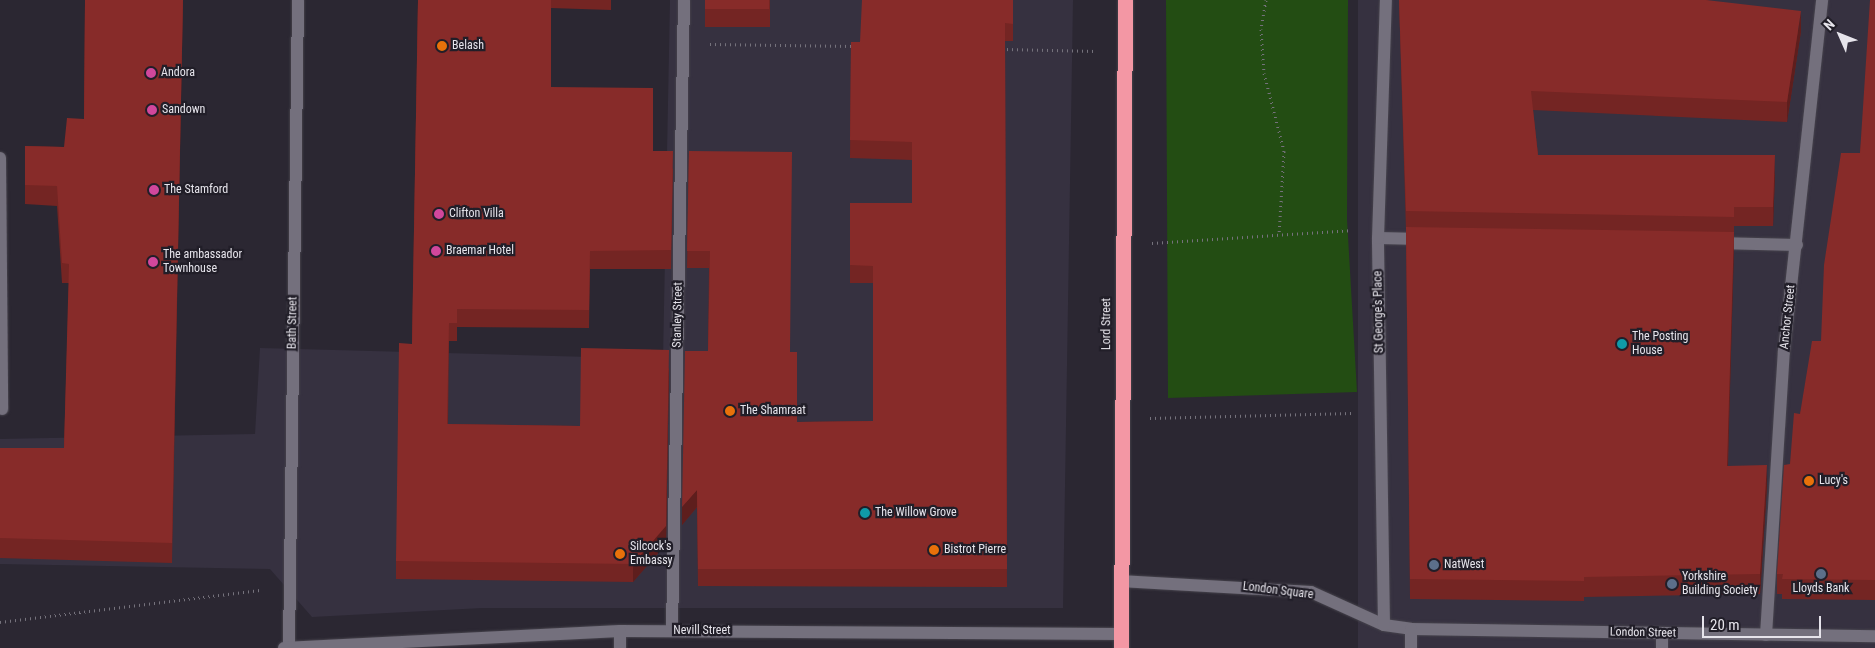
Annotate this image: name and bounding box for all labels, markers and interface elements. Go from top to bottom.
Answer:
north arrow [1815,10,1865,60]
text: N [1820,16,1838,33]
place label: Belash [452,39,484,53]
marker: Belash [436,40,448,52]
place label: Andora [161,66,195,80]
marker: Andora [145,67,157,79]
place label: Sandown [162,103,205,117]
marker: Sandown [146,104,158,116]
place label: The Stamford [164,183,228,197]
marker: The Stamford [148,184,160,196]
place label: Clifton Villa [449,207,504,221]
marker: Clifton Villa [433,208,445,220]
place label: Braemar Hotel [446,244,514,258]
marker: Braemar Hotel [430,245,442,257]
place label: The ambassador Townhouse [163,248,242,276]
marker: The ambassador Townhouse [147,256,159,268]
street label: St George's Place [1371,271,1387,353]
street label: Stanley Street [670,282,686,348]
street label: Anchor Street [1777,284,1799,350]
street label: Bath Street [285,297,301,349]
street label: Lord Street [1100,298,1114,350]
place label: The Posting House [1632,330,1689,358]
marker: The Posting House [1616,338,1628,350]
place label: The Shamraat [740,404,806,418]
marker: The Shamraat [724,405,736,417]
place label: Lucy's [1819,474,1848,488]
marker: Lucy's [1803,475,1815,487]
place label: The Willow Grove [875,506,957,520]
marker: The Willow Grove [859,507,871,519]
place label: Silcock's Embassy [630,540,673,568]
place label: Bistrot Pierre [944,543,1006,557]
marker: Bistrot Pierre [928,544,940,556]
marker: Silcock's Embassy [614,548,626,560]
place label: NatWest [1444,558,1484,572]
marker: NatWest [1428,559,1440,571]
marker: Lloyds Bank [1815,568,1827,580]
place label: Yorkshire Building Society [1682,570,1758,598]
marker: Yorkshire Building Society [1666,578,1678,590]
street label: London Square [1242,580,1314,602]
place label: Lloyds Bank [1792,582,1850,596]
scale bar [1705,606,1824,638]
text: 20 m [1710,616,1740,634]
street label: Nevill Street [673,624,731,638]
street label: London Street [1610,625,1676,641]

